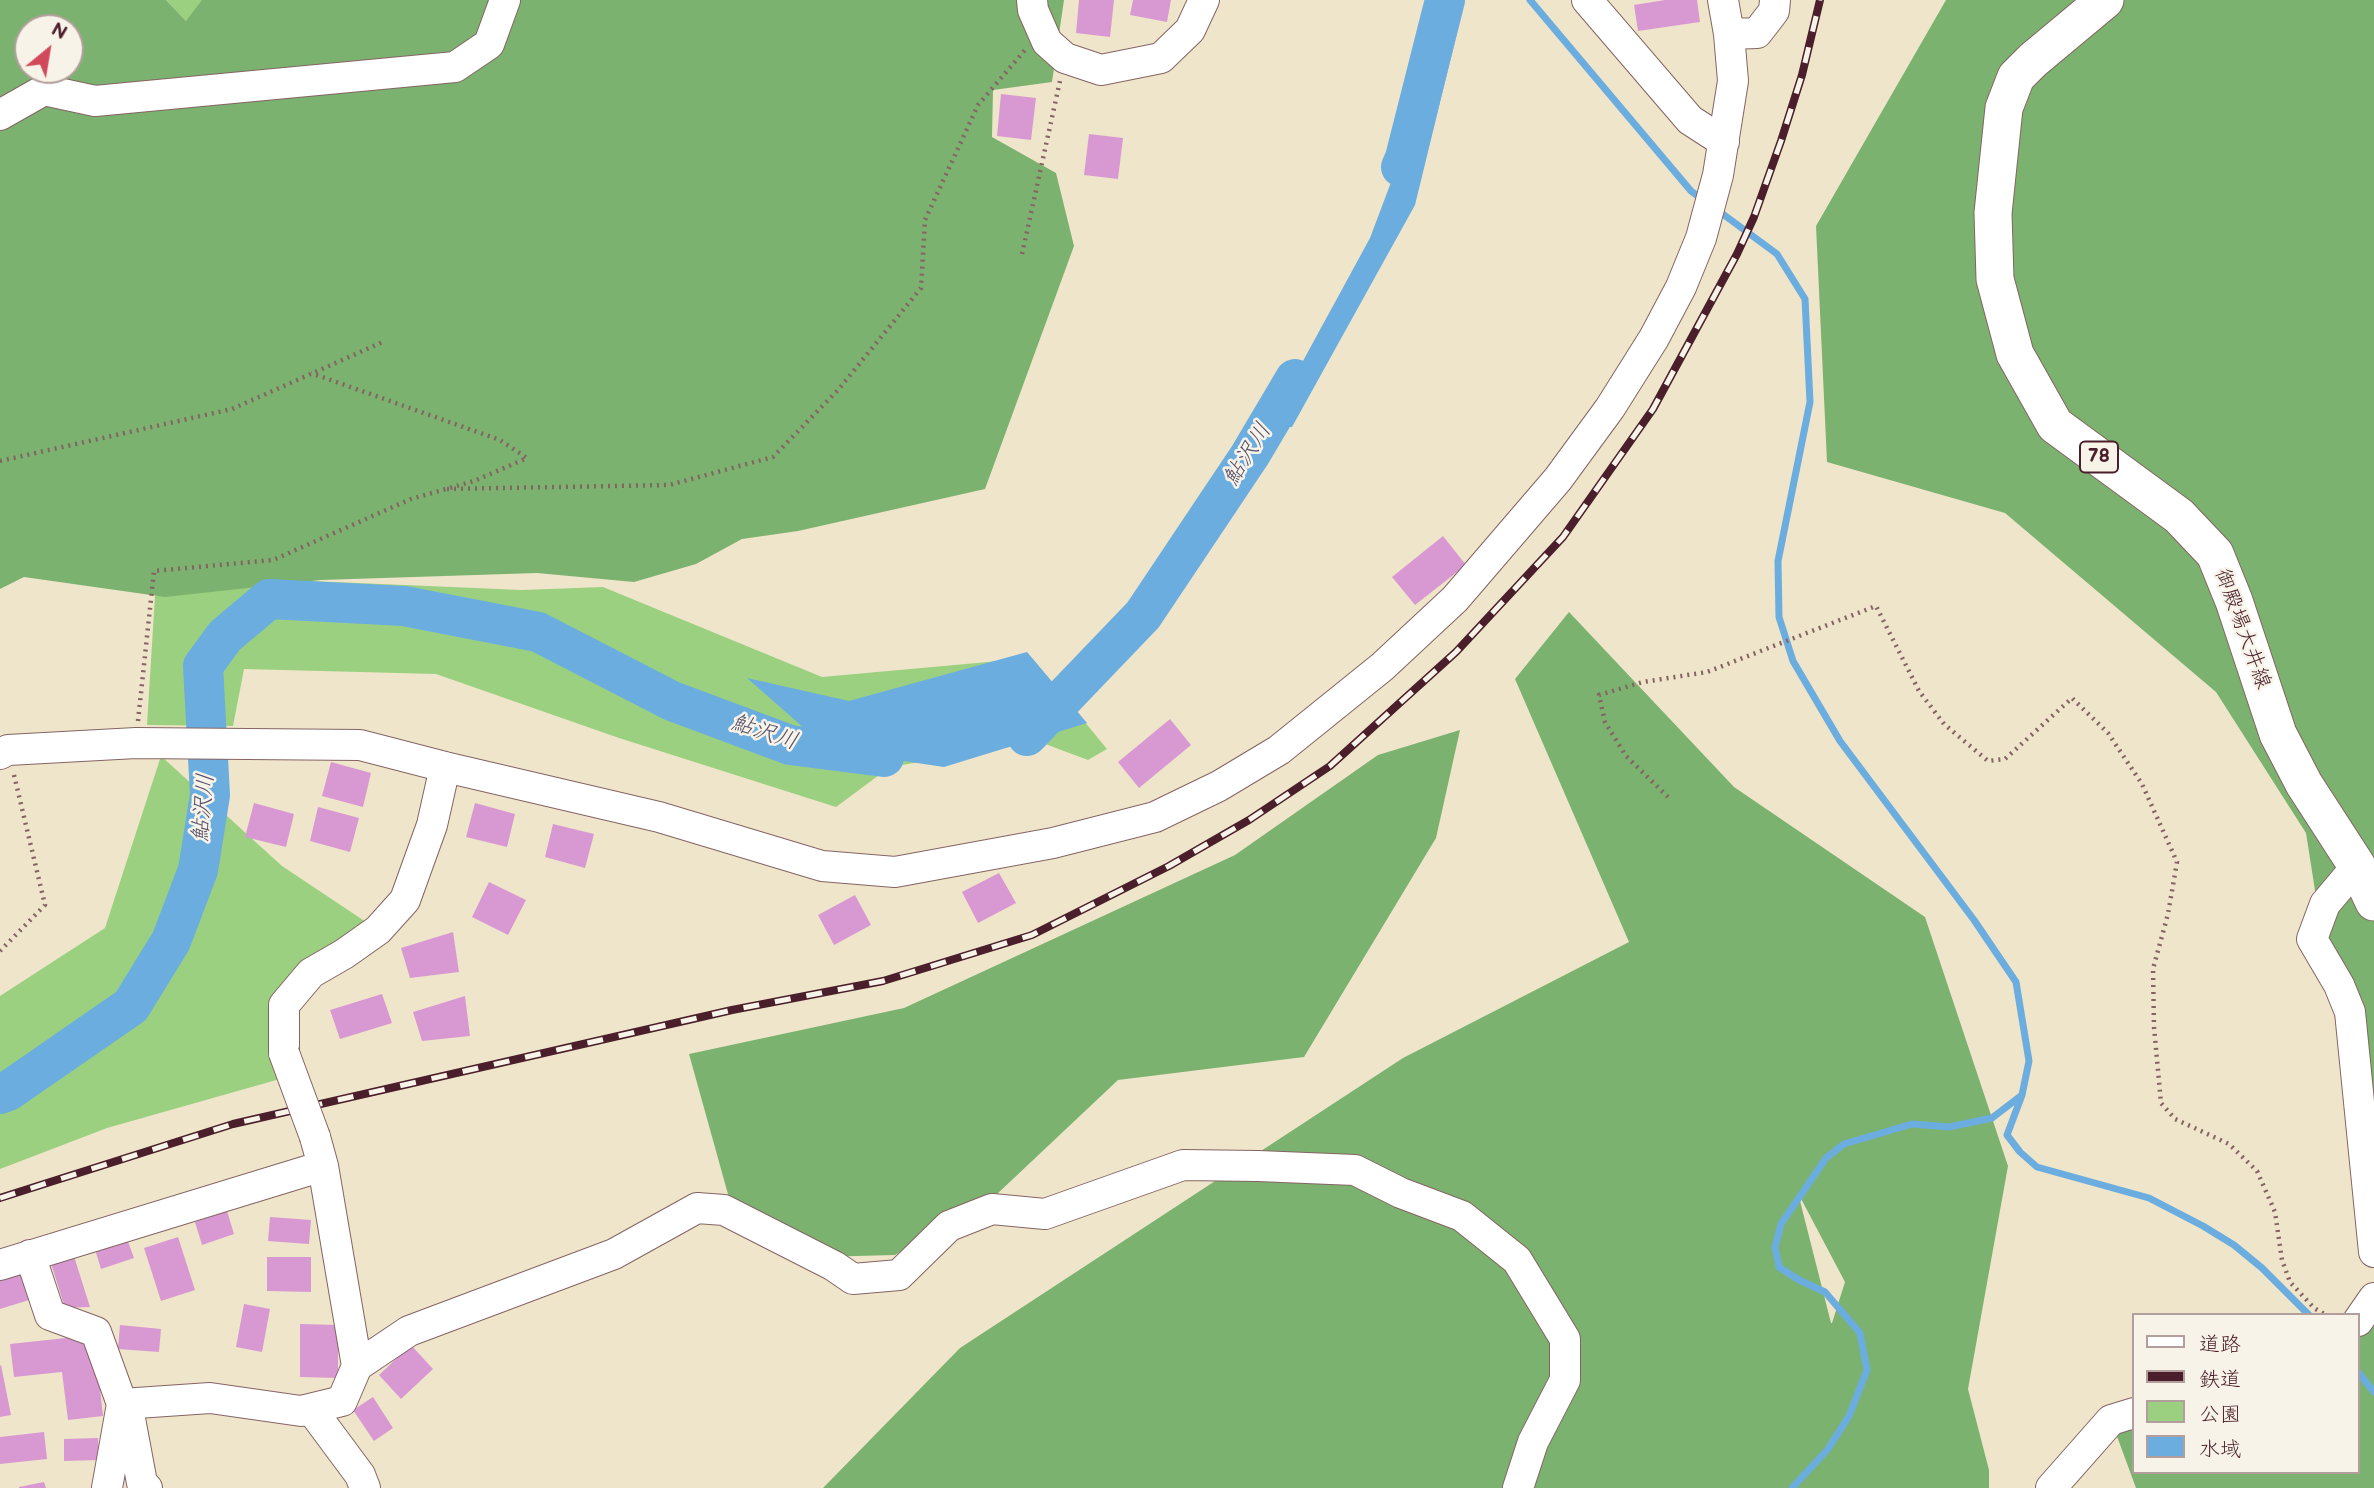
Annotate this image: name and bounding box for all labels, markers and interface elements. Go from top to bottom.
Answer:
north arrow [14,14,84,84]
text: N [47,19,71,46]
water label: 鮎沢川 [1218,418,1278,492]
road number: 78 [2080,442,2118,472]
street label: 御殿場大井線 [2209,565,2275,693]
water label: 鮎沢川 [727,709,801,757]
water label: 鮎沢川 [187,772,221,844]
legend [2132,1313,2360,1474]
text: 道路 [2199,1332,2241,1357]
text: 鉄道 [2199,1367,2241,1392]
text: 公園 [2199,1402,2241,1427]
text: 水域 [2199,1437,2241,1462]

